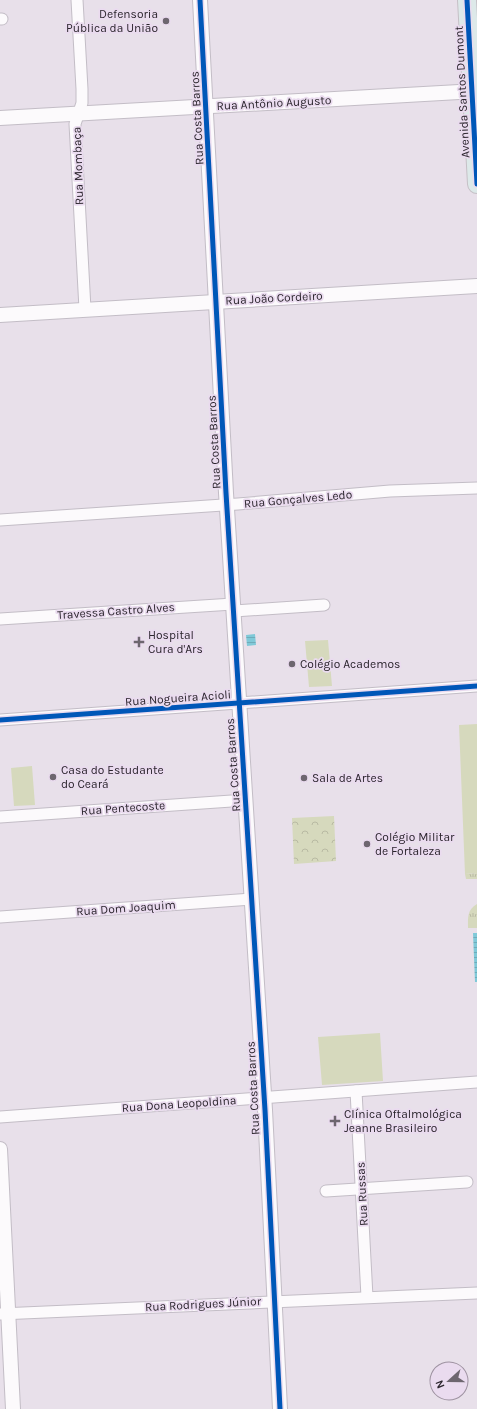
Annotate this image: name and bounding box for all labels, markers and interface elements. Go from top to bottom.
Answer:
place label: Defensoria Pública da União [66,7,158,35]
marker: Defensoria Pública da União [161,16,171,26]
street label: Avenida Santos Dumont [452,25,472,158]
street label: Rua Costa Barros [188,71,206,165]
street label: Rua Antônio Augusto [216,93,332,113]
street label: Rua Mombaça [70,127,86,205]
street label: Rua João Cordeiro [225,288,323,308]
street label: Rua Costa Barros [205,395,223,489]
street label: Rua Gonçalves Ledo [243,487,353,511]
street label: Travessa Castro Alves [57,600,175,622]
place label: Hospital Cura d'Ars [148,628,203,656]
marker: Hospital Cura d'Ars [133,636,145,648]
place label: Colégio Academos [300,657,400,671]
marker: Colégio Academos [287,659,297,669]
street label: Rua Nogueira Acioli [124,687,232,709]
street label: Rua Costa Barros [223,718,243,812]
place label: Casa do Estudante do Ceará [61,763,164,791]
place label: Sala de Artes [312,771,383,785]
marker: Casa do Estudante do Ceará [48,772,58,782]
marker: Sala de Artes [299,773,309,783]
street label: Rua Pentecoste [80,798,166,818]
place label: Colégio Militar de Fortaleza [375,830,455,858]
marker: Colégio Militar de Fortaleza [362,839,372,849]
street label: Rua Dom Joaquim [76,898,176,918]
street label: Rua Costa Barros [244,1041,262,1135]
street label: Rua Dona Leopoldina [121,1093,237,1115]
place label: Clínica Oftalmológica Jeanne Brasileiro [344,1107,462,1135]
marker: Clínica Oftalmológica Jeanne Brasileiro [329,1115,341,1127]
street label: Rua Russas [353,1162,371,1226]
street label: Rua Rodrigues Júnior [145,1294,262,1314]
north arrow [429,1361,469,1401]
text: N [433,1378,448,1390]

